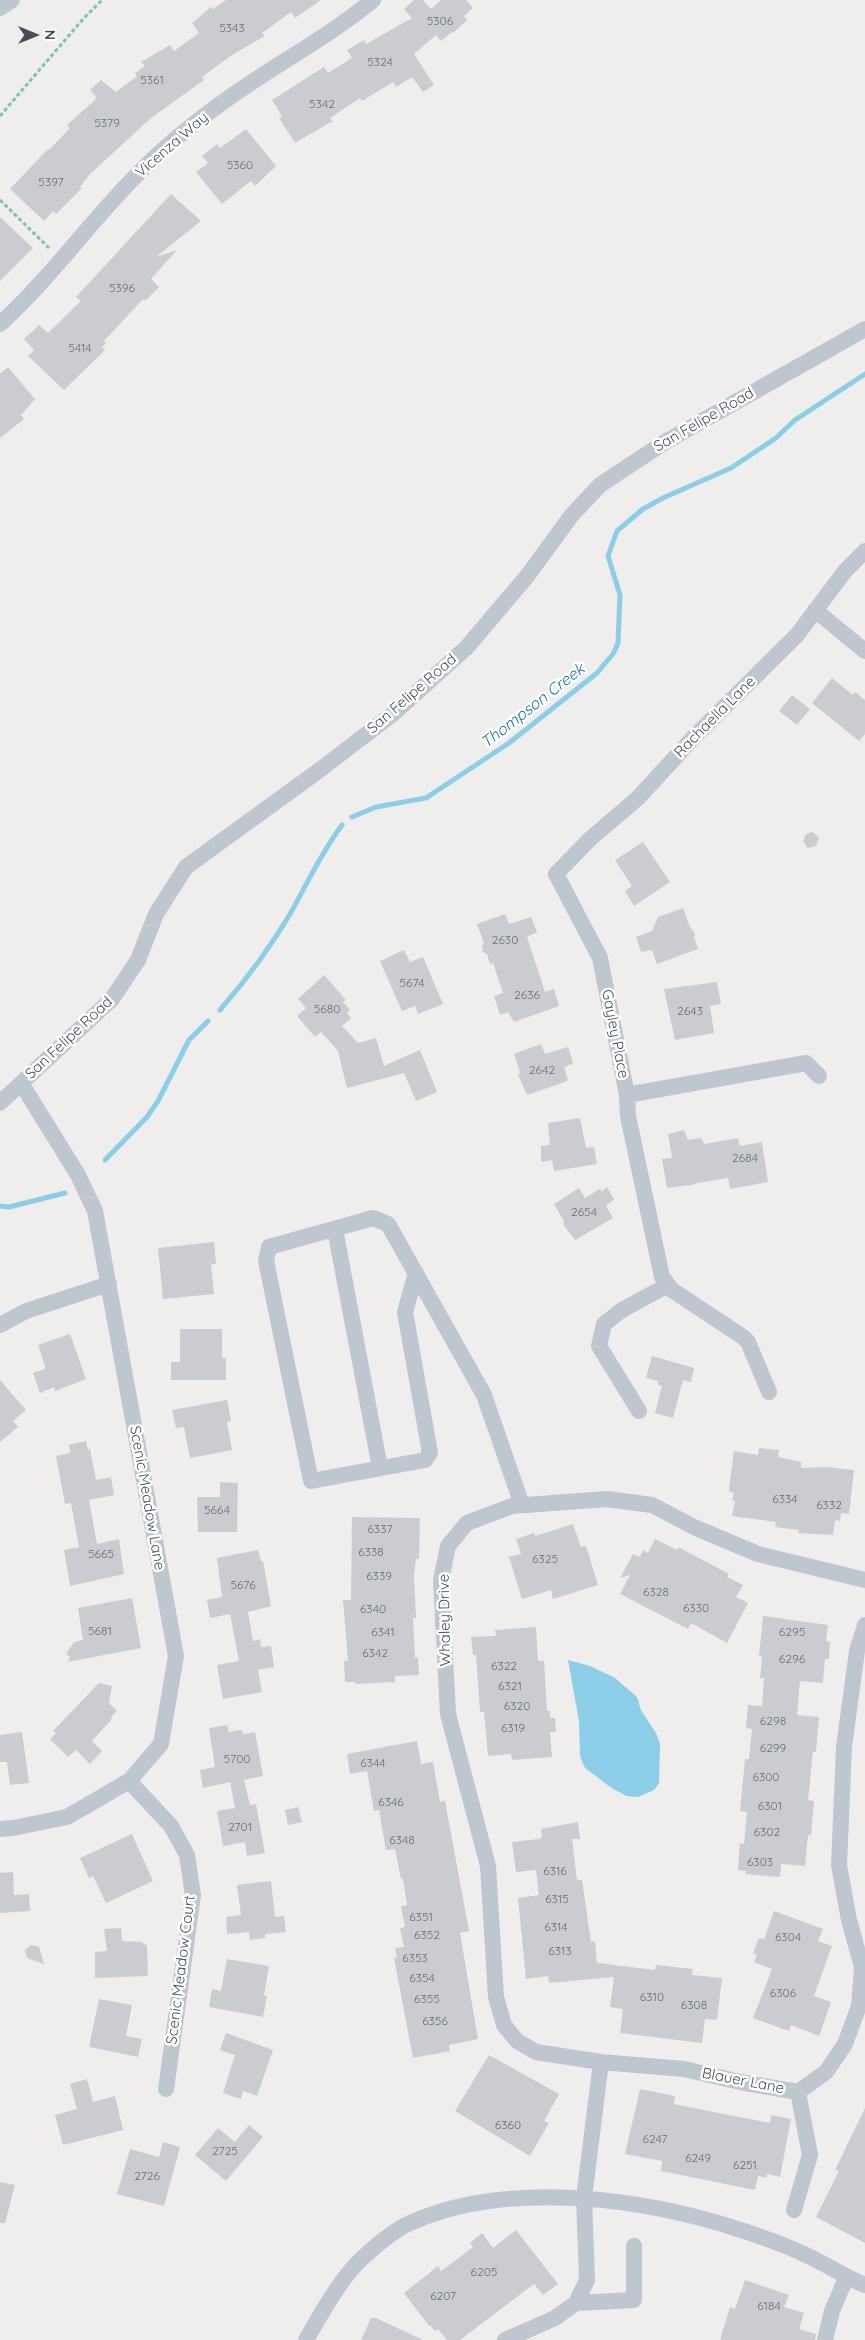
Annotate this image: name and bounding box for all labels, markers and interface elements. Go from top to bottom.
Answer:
north arrow [10,10,60,60]
house number: 5306 [427,14,453,28]
house number: 5343 [219,21,245,35]
text: N [41,30,59,40]
house number: 5324 [367,55,393,69]
house number: 5361 [140,73,164,87]
house number: 5342 [309,97,335,111]
street label: Vicenza Way [132,109,212,181]
house number: 5379 [94,116,120,130]
house number: 5360 [227,158,253,172]
house number: 5397 [38,175,64,189]
house number: 5396 [109,281,135,295]
house number: 5414 [68,341,92,355]
street label: San Felipe Road [651,384,757,456]
street label: San Felipe Road [364,650,460,738]
water label: Thompson Creek [477,660,589,752]
street label: Rachaella Lane [671,673,759,761]
house number: 2630 [492,933,518,947]
house number: 5674 [400,976,424,990]
house number: 2636 [514,988,540,1002]
street label: Gayley Place [598,988,632,1080]
street label: San Felipe Road [22,993,116,1083]
house number: 5680 [314,1002,340,1016]
house number: 2643 [677,1004,703,1018]
house number: 2642 [529,1063,555,1077]
house number: 2684 [732,1151,758,1165]
house number: 2654 [571,1205,597,1219]
street label: Scenic Meadow Lane [125,1424,169,1572]
house number: 6334 [772,1492,798,1506]
house number: 6332 [816,1498,842,1512]
house number: 5664 [204,1503,230,1517]
house number: 6337 [367,1522,393,1536]
house number: 6338 [358,1545,384,1559]
house number: 5665 [88,1547,114,1561]
house number: 6325 [532,1552,558,1566]
house number: 6339 [366,1569,392,1583]
street label: Whaley Drive [435,1574,455,1666]
house number: 5676 [230,1578,256,1592]
house number: 6328 [643,1585,669,1599]
house number: 6330 [683,1601,709,1615]
house number: 6340 [360,1602,386,1616]
house number: 5681 [88,1624,112,1638]
house number: 6341 [371,1625,395,1639]
house number: 6295 [779,1625,805,1639]
house number: 6342 [362,1646,388,1660]
house number: 6296 [779,1652,805,1666]
house number: 6322 [491,1659,517,1673]
house number: 6321 [498,1679,522,1693]
house number: 6320 [504,1699,530,1713]
house number: 6298 [760,1714,786,1728]
house number: 6319 [501,1721,525,1735]
house number: 6299 [760,1741,786,1755]
house number: 5700 [224,1752,250,1766]
house number: 6344 [360,1756,386,1770]
house number: 6300 [752,1770,780,1784]
house number: 6346 [378,1795,404,1809]
house number: 6301 [758,1799,782,1813]
house number: 2701 [228,1820,252,1834]
house number: 6302 [754,1825,780,1839]
house number: 6348 [389,1833,415,1847]
house number: 6303 [747,1855,773,1869]
house number: 6316 [543,1864,567,1878]
house number: 6315 [545,1892,569,1906]
street label: Scenic Meadow Court [163,1894,199,2046]
house number: 6351 [409,1910,433,1924]
house number: 6314 [544,1920,568,1934]
house number: 6352 [414,1928,440,1942]
house number: 6304 [775,1930,801,1944]
house number: 6313 [548,1944,572,1958]
house number: 6353 [402,1951,428,1965]
house number: 6354 [409,1971,435,1985]
house number: 6306 [770,1986,796,2000]
house number: 6310 [640,1990,664,2004]
house number: 6355 [414,1992,440,2006]
house number: 6308 [681,1998,707,2012]
house number: 6356 [422,2014,448,2028]
street label: Blauer Lane [700,2064,786,2098]
house number: 6360 [495,2118,521,2132]
house number: 6247 [642,2132,668,2146]
house number: 2725 [212,2144,238,2158]
house number: 6249 [685,2151,711,2165]
house number: 6251 [733,2158,757,2172]
house number: 2726 [134,2169,160,2183]
house number: 6205 [471,2265,497,2279]
house number: 6207 [430,2289,456,2303]
house number: 6184 [757,2299,781,2313]

